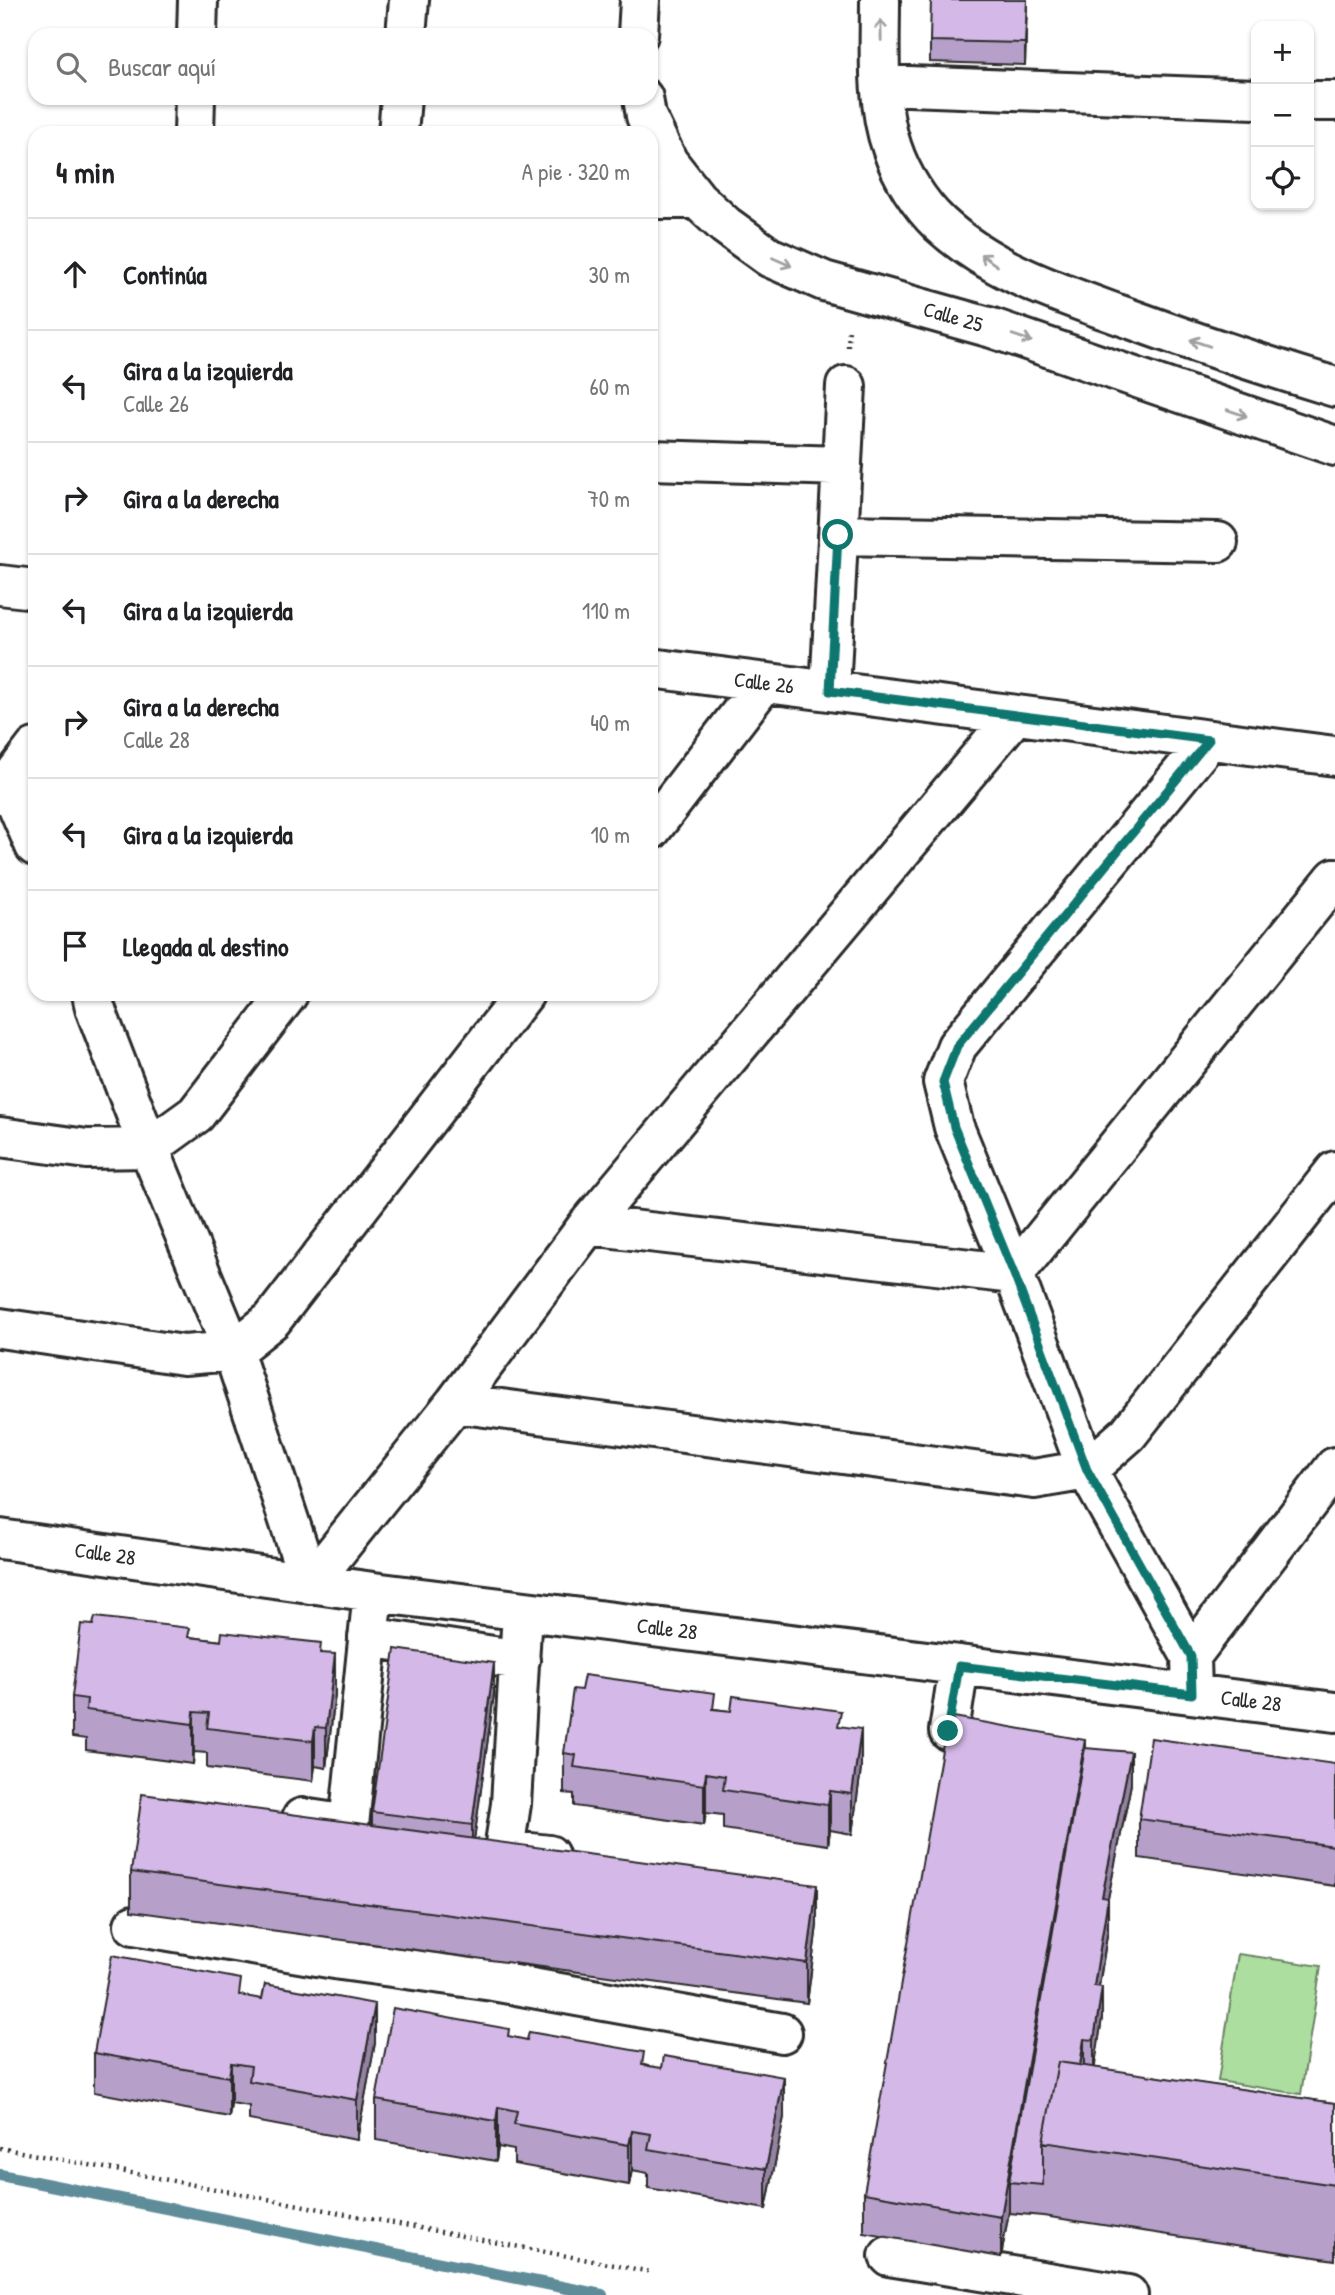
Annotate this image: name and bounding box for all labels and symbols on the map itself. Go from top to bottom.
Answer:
one-way arrow [874,19,888,42]
one-way arrow [980,253,999,267]
one-way arrow [771,256,792,269]
street label: Calle 25 [920,294,986,339]
one-way arrow [1011,333,1033,346]
one-way arrow [1190,336,1212,348]
one-way arrow [1226,407,1248,420]
route start [822,519,853,550]
street label: Calle 26 [732,664,796,701]
street label: Calle 28 [73,1535,137,1572]
street label: Calle 28 [635,1610,699,1647]
street label: Calle 28 [1219,1682,1283,1719]
route end [932,1715,963,1746]

